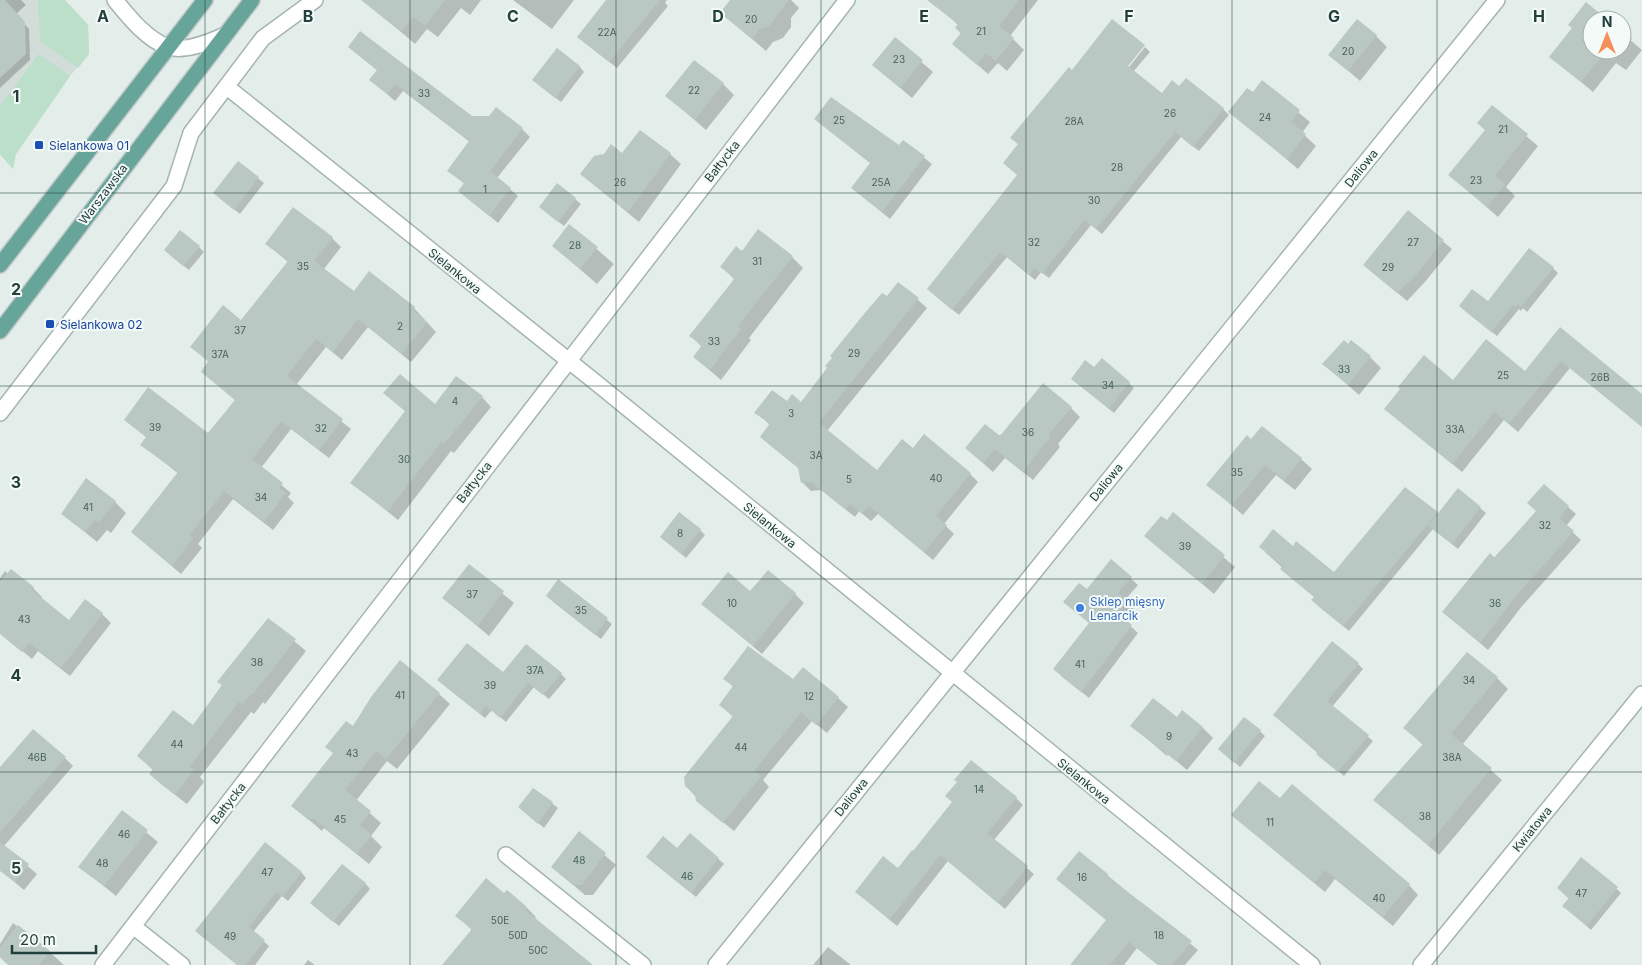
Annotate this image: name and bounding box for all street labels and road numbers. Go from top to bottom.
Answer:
street label: Bałtycka [701,137,743,185]
street label: Daliowa [1341,146,1381,190]
street label: Warszawska [75,161,131,227]
street label: Sielankowa [425,245,485,297]
street label: Bałtycka [453,458,495,506]
street label: Daliowa [1086,460,1126,504]
street label: Sielankowa [740,499,800,551]
street label: Sielankowa [1054,755,1114,807]
street label: Daliowa [831,775,871,819]
street label: Bałtycka [207,779,249,827]
street label: Kwiatowa [1509,803,1555,855]

